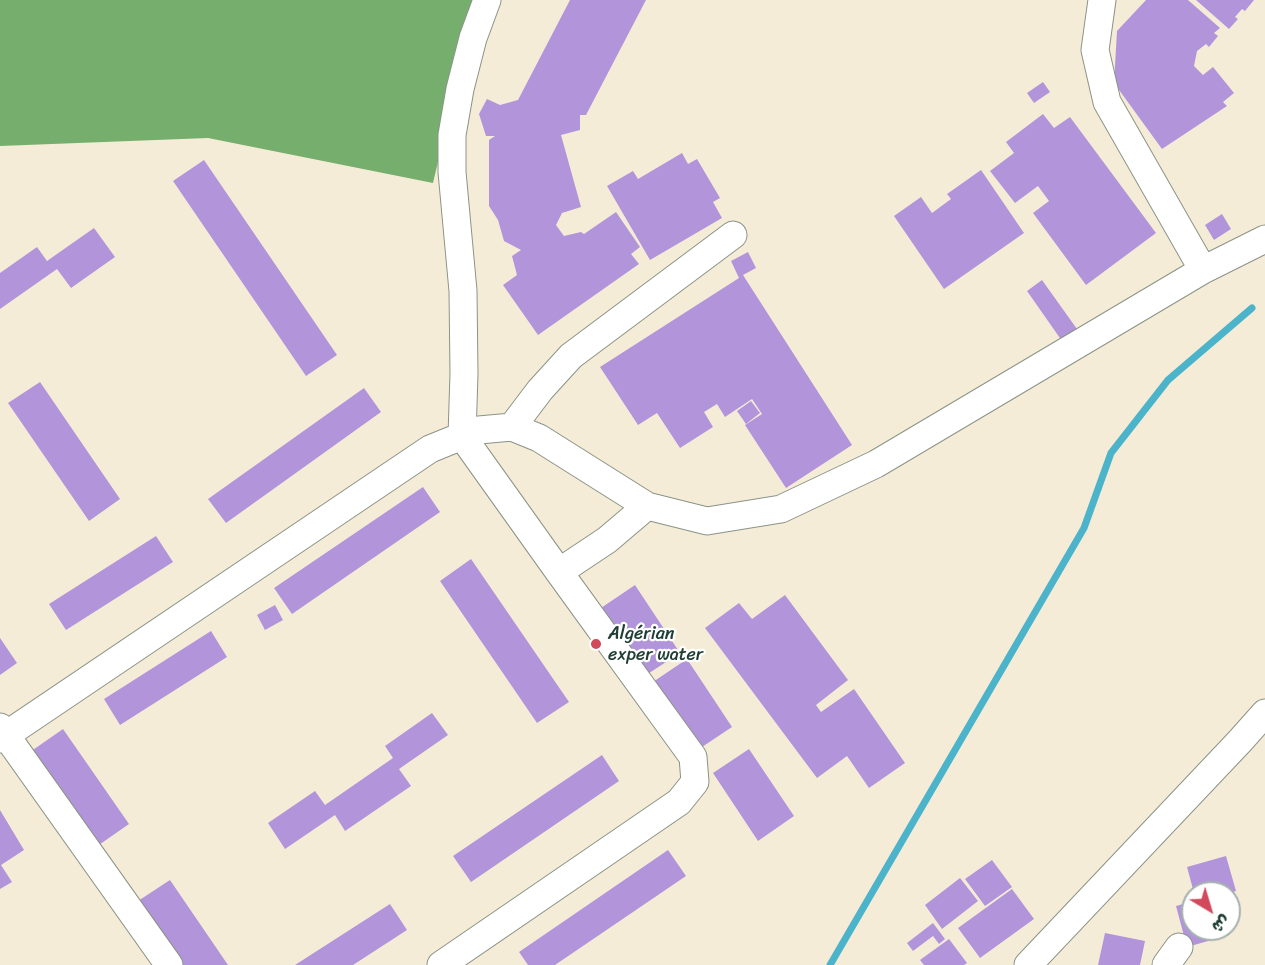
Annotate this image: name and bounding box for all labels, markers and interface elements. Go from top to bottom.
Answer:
place label: Algérian exper water [608,623,703,666]
marker: Algérian exper water [589,637,603,651]
north arrow [1181,881,1241,941]
text: ش [1205,907,1237,941]

